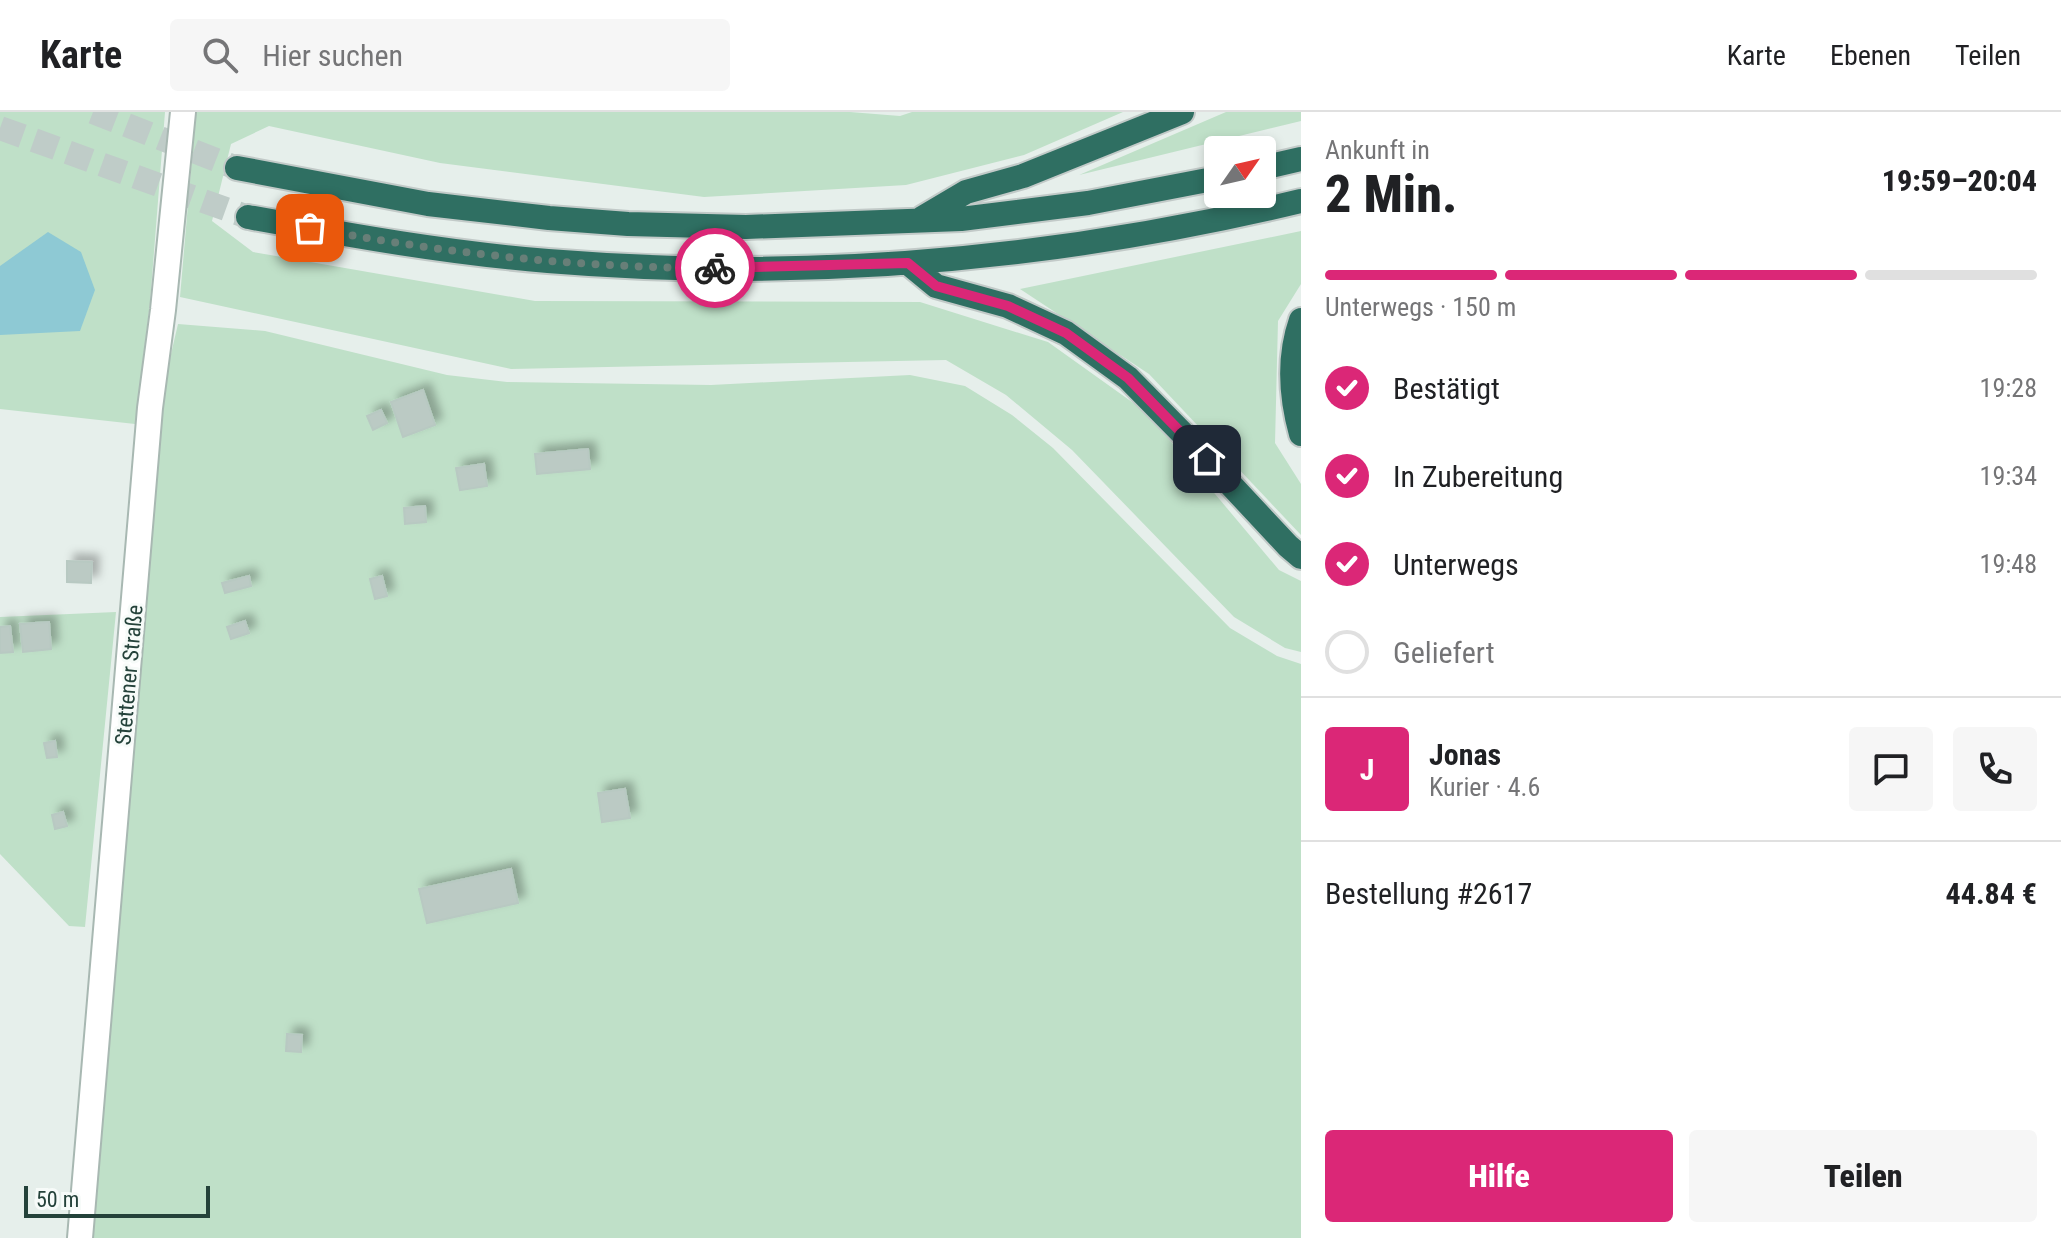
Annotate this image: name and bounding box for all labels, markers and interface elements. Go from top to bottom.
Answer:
search box [170,19,730,91]
text: Karte [40,33,122,77]
icon: search [198,33,242,77]
text: Hier suchen [262,38,403,73]
text: Karte [1727,39,1786,72]
text: Ebenen [1830,39,1911,72]
text: Teilen [1955,39,2021,72]
text: Ankunft in [1325,135,1430,165]
north arrow [1204,136,1276,208]
map controls [1204,136,1276,208]
text: 19:59–20:04 [1882,163,2037,198]
text: 2 Min. [1325,164,1457,225]
pin [276,194,344,262]
icon: bag [288,206,332,250]
courier [675,228,755,308]
icon: bike [693,246,737,290]
text: Unterwegs · 150 m [1325,292,1516,322]
icon: check [1325,366,1369,410]
text: Bestätigt [1393,371,1500,406]
text: 19:28 [1980,373,2037,403]
pin [1173,425,1241,493]
icon: home [1185,437,1229,481]
icon: check [1325,454,1369,498]
text: In Zubereitung [1393,459,1563,494]
text: 19:34 [1980,461,2037,491]
icon: check [1325,542,1369,586]
text: Unterwegs [1393,547,1519,582]
text: 19:48 [1980,549,2037,579]
street label: Stettener Straße [110,604,148,746]
text: Geliefert [1393,635,1495,670]
button: chat [1849,727,1933,811]
button: phone [1953,727,2037,811]
text: Jonas [1429,737,1501,772]
text: J [1360,752,1374,787]
text: Kurier · 4.6 [1429,772,1540,802]
text: Bestellung #2617 [1325,876,1532,911]
text: 44.84 € [1946,876,2037,911]
button: Hilfe [1325,1130,1673,1222]
button: Teilen [1689,1130,2037,1222]
scale bar [24,1182,210,1218]
text: 50 m [36,1187,79,1212]

